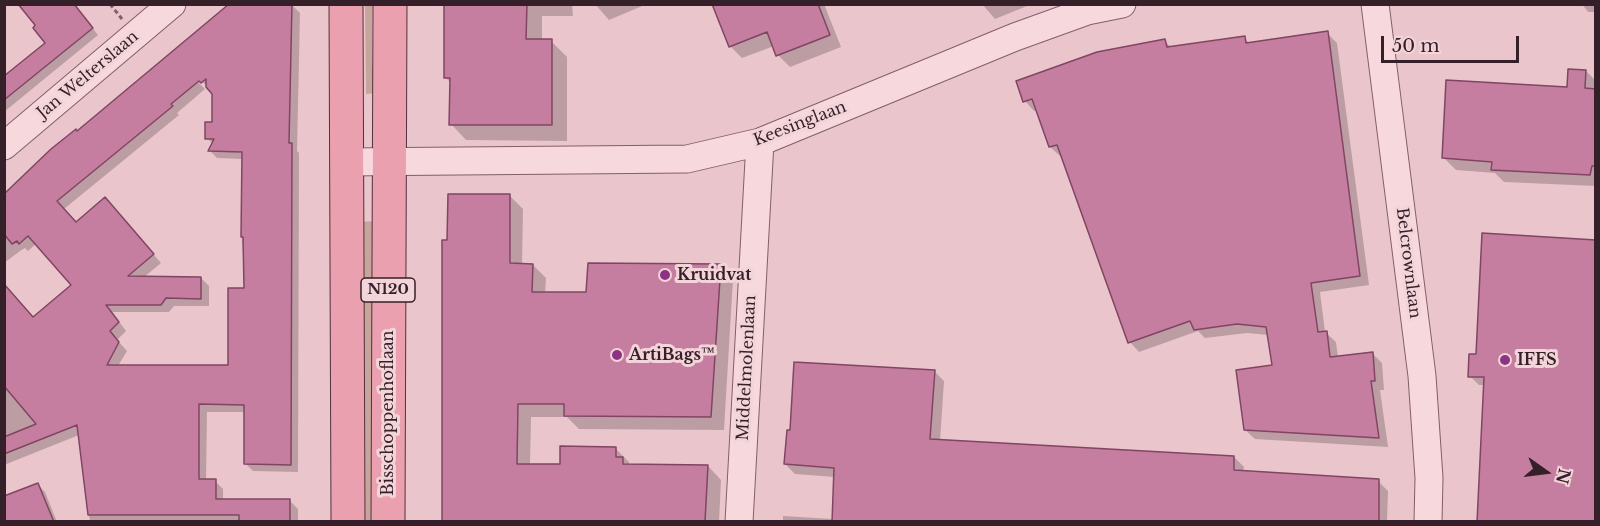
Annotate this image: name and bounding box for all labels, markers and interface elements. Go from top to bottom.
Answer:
scale bar [1384,24,1522,62]
street label: Jan Welterslaan [33,27,143,123]
text: 50 m [1392,35,1440,57]
street label: Keesinglaan [751,98,849,150]
street label: Belcrownlaan [1392,207,1424,319]
place label: Kruidvat [677,265,751,285]
marker: Kruidvat [658,268,672,282]
road number: N120 [361,278,415,302]
street label: Middelmolenlaan [734,295,760,441]
street label: Bisschoppenhoflaan [378,330,398,496]
place label: ArtiBags™ [629,345,715,365]
marker: ArtiBags™ [610,348,624,362]
place label: IFFS [1517,350,1557,370]
marker: IFFS [1498,353,1512,367]
north arrow [1516,442,1576,502]
text: N [1552,467,1575,486]

